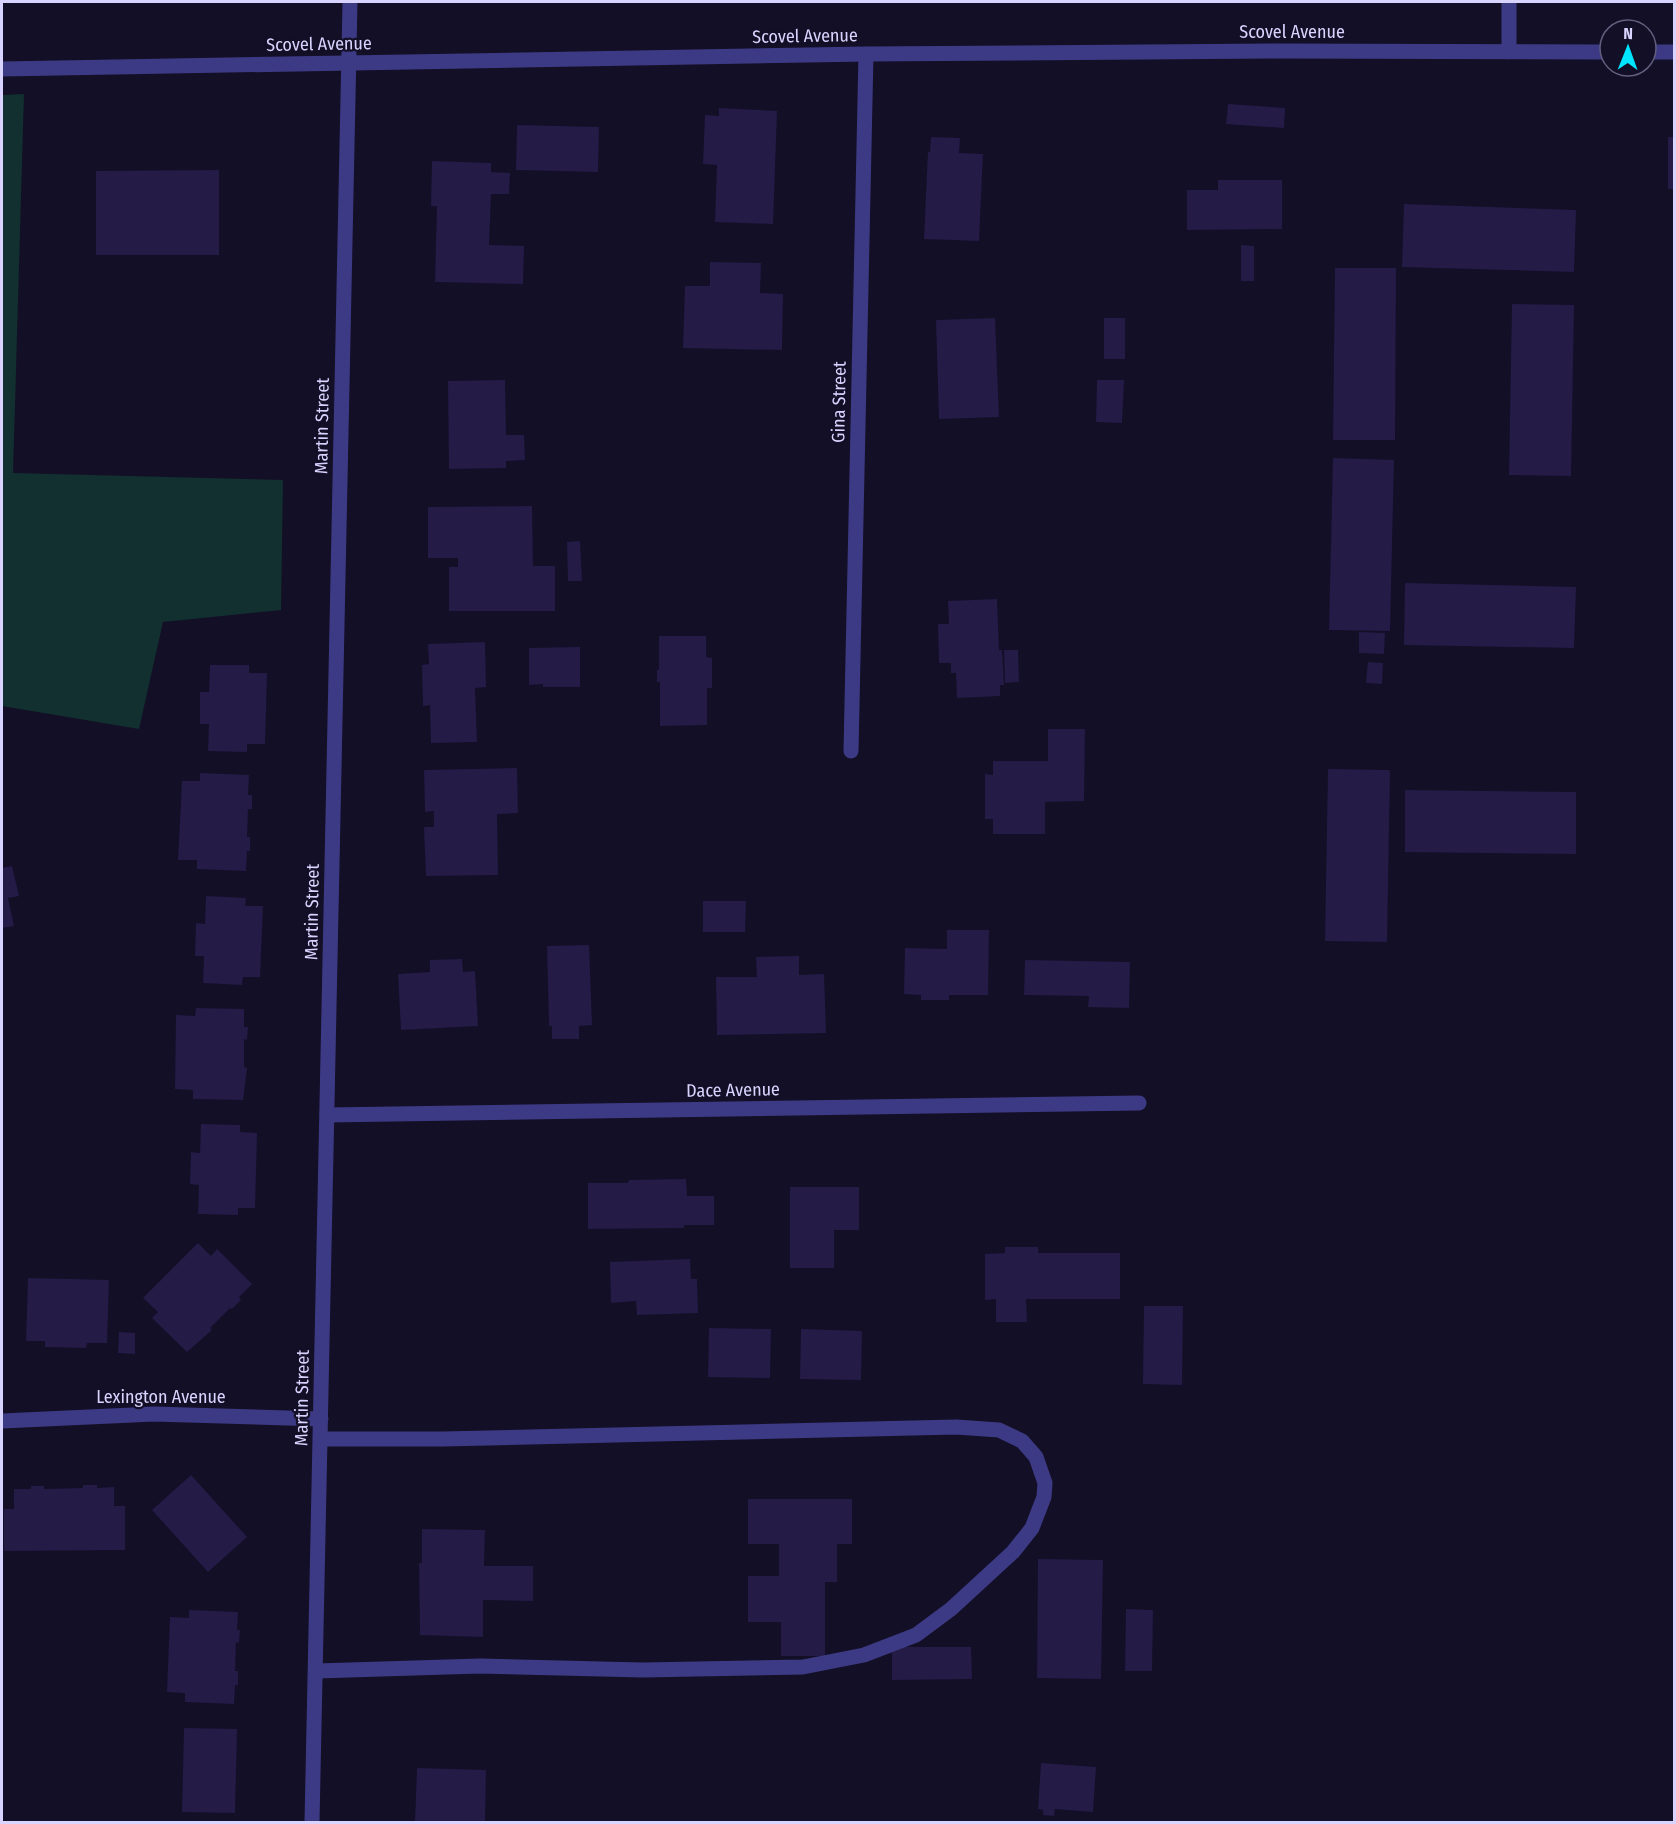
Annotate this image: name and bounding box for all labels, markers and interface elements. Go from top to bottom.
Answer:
north arrow [1598,18,1658,78]
street label: Scovel Avenue [1239,21,1345,43]
street label: Scovel Avenue [752,24,858,48]
text: N [1623,24,1633,43]
street label: Scovel Avenue [266,32,372,56]
street label: Gina Street [827,361,851,443]
street label: Martin Street [310,378,334,474]
street label: Martin Street [300,864,324,960]
street label: Dace Avenue [686,1078,780,1102]
street label: Martin Street [290,1350,314,1446]
street label: Lexington Avenue [96,1386,226,1408]

